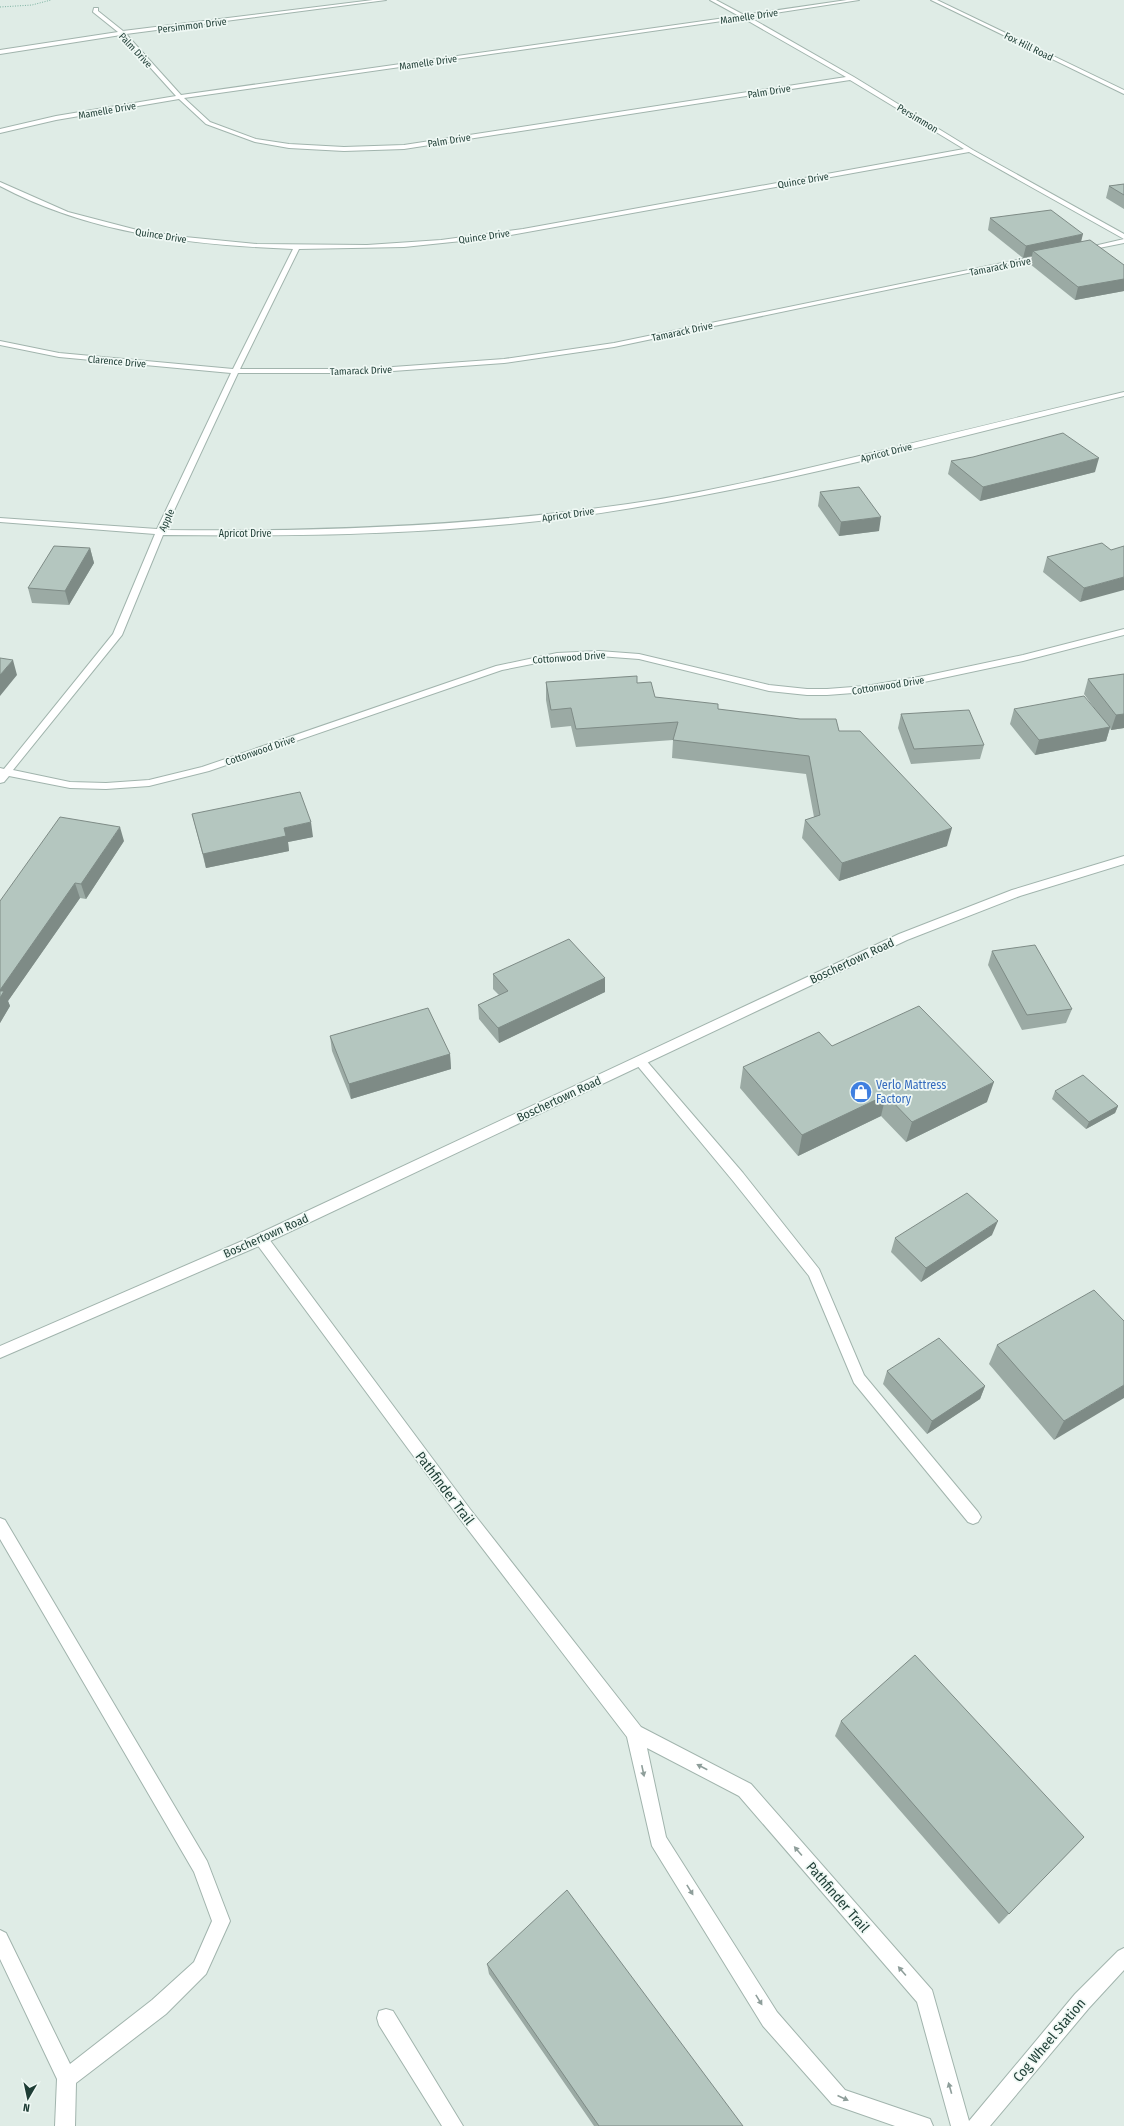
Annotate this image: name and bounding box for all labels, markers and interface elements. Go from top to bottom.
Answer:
street label: Mamelle Drive [719,7,779,27]
street label: Persimmon Drive [157,16,227,36]
street label: Fox Hill Road [1002,30,1055,64]
street label: Palm Drive [116,31,154,71]
street label: Mamelle Drive [398,53,458,73]
street label: Palm Drive [747,83,792,101]
street label: Mamelle Drive [77,100,137,122]
street label: Persimmon [895,102,940,136]
street label: Palm Drive [427,132,472,150]
street label: Quince Drive [777,171,830,191]
street label: Quince Drive [134,226,187,246]
street label: Quince Drive [458,227,511,247]
street label: Tamarack Drive [969,255,1032,279]
street label: Tamarack Drive [651,320,714,344]
street label: Clarence Drive [87,353,147,371]
street label: Tamarack Drive [330,364,392,378]
street label: Apricot Drive [859,441,913,465]
street label: Apricot Drive [541,505,595,525]
street label: Apple [157,507,177,534]
street label: Apricot Drive [219,528,271,540]
street label: Cottonwood Drive [532,649,606,667]
street label: Cottonwood Drive [851,674,925,698]
street label: Cottonwood Drive [224,733,297,769]
street label: Boschertown Road [808,935,896,987]
street label: Boschertown Road [515,1073,603,1125]
place label: Verlo Mattress Factory [876,1078,946,1106]
shop icon: Verlo Mattress Factory [848,1079,874,1105]
street label: Boschertown Road [221,1211,311,1261]
street label: Pathfinder Trail [412,1448,478,1529]
one-way arrow [696,1764,708,1771]
one-way arrow [641,1765,647,1777]
one-way arrow [794,1846,803,1857]
street label: Pathfinder Trail [803,1859,873,1936]
one-way arrow [686,1885,694,1895]
one-way arrow [897,1965,906,1976]
one-way arrow [755,1995,762,2006]
street label: Cog Wheel Station [1009,1995,1089,2086]
north arrow [8,2078,48,2118]
one-way arrow [947,2082,953,2095]
one-way arrow [838,2095,850,2101]
text: N [22,2100,31,2114]

